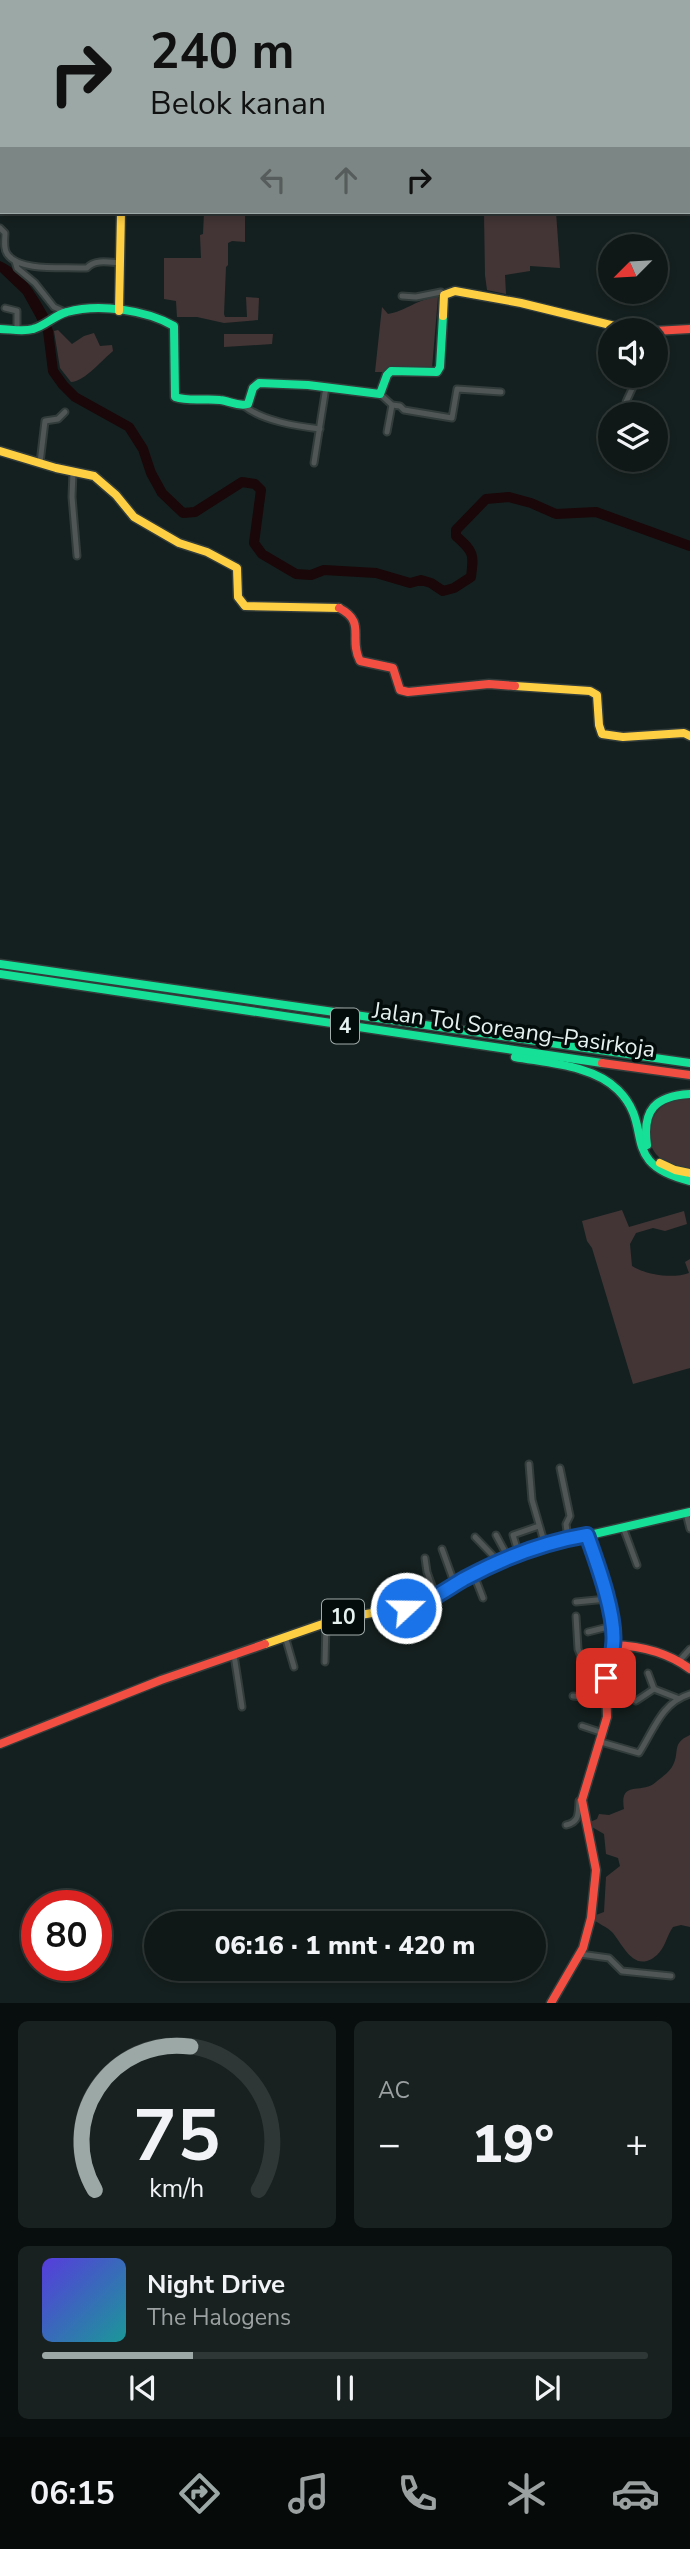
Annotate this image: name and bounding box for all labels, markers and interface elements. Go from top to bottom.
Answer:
text: 240 m [150,18,294,85]
icon: right [35,28,126,119]
text: Belok kanan [150,82,326,125]
icon: left [254,161,292,199]
icon: ahead [327,161,365,199]
icon: right [400,161,438,199]
north arrow [598,234,668,304]
map controls [598,234,668,472]
button: sound [598,318,668,388]
button: layers [598,402,668,472]
street label: Jalan Tol Soreang–Pasirkoja [370,995,657,1065]
road number: 4 [331,1009,359,1044]
position arrow [369,1571,443,1645]
road number: 10 [322,1600,364,1634]
pin [576,1648,636,1708]
icon: arrive [587,1659,625,1697]
speed limit sign: 80 [21,1890,112,1981]
text: 06:16 · 1 mnt · 420 m [215,1928,475,1963]
text: AC [378,2075,410,2106]
text: 75 [133,2087,221,2187]
text: 19° [472,2109,554,2180]
text: − [378,2119,401,2170]
text: + [625,2119,648,2170]
text: km/h [149,2172,205,2206]
text: Night Drive [147,2267,285,2302]
text: The Halogens [147,2302,291,2333]
icon: previous [124,2369,162,2407]
icon: pause [326,2369,364,2407]
icon: next [528,2369,566,2407]
icon: directions [175,2469,224,2518]
icon: music [284,2469,333,2518]
icon: phone [393,2469,442,2518]
icon: climate [502,2469,551,2518]
icon: car [611,2469,660,2518]
text: 06:15 [30,2472,115,2515]

